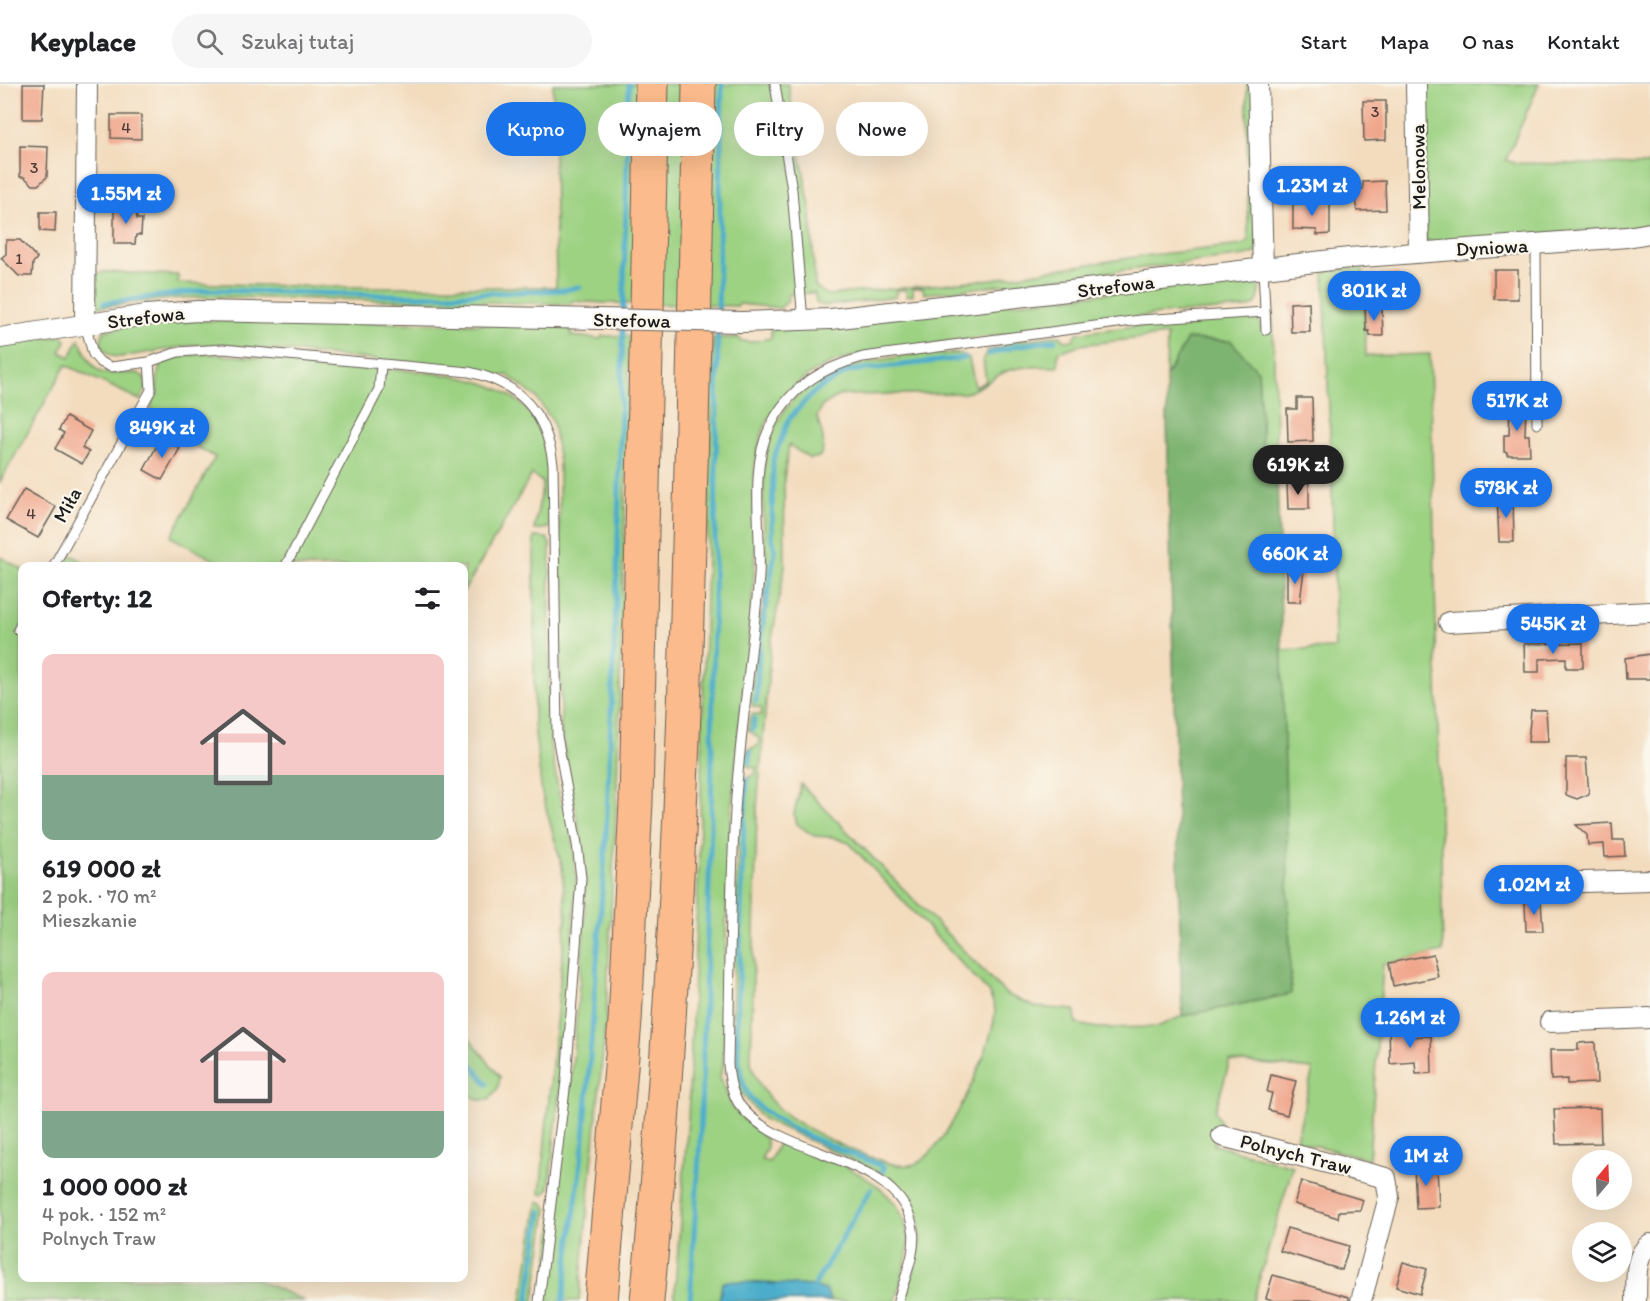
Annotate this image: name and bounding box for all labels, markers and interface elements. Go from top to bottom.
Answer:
search box [172,14,592,68]
text: Keyplace [30,24,136,58]
icon: search [193,25,226,58]
text: Szukaj tutaj [241,28,354,55]
text: Start [1301,29,1347,54]
text: Mapa [1380,29,1429,54]
text: O nas [1462,29,1514,54]
text: Kontakt [1547,29,1620,54]
chip: Kupno [486,102,586,156]
chip: Wynajem [598,102,722,156]
chip: Filtry [734,102,824,156]
chip: Nowe [836,102,928,156]
house number: 3 [1371,102,1380,121]
house number: 4 [121,118,131,137]
street label: Melonowa [1405,123,1431,210]
house number: 3 [30,158,39,177]
pin: 1.23M zł [1250,166,1374,217]
text: 1.23M zł [1277,173,1347,197]
pin: 1.55M zł [64,174,188,225]
text: 1.55M zł [91,181,161,205]
street label: Dyniowa [1455,233,1529,261]
house number: 1 [15,249,23,268]
street label: Strefowa [1076,269,1157,303]
pin: 801K zł [1319,271,1429,322]
text: 801K zł [1342,278,1406,302]
street label: Strefowa [106,300,187,334]
street label: Strefowa [593,307,672,333]
pin: 517K zł [1462,381,1572,432]
text: 517K zł [1486,388,1548,412]
pin: 849K zł [107,408,217,459]
text: 849K zł [129,415,195,439]
pin: 619K zł [1243,445,1353,496]
text: 619K zł [1267,452,1329,476]
pin: 578K zł [1451,468,1561,519]
text: 578K zł [1474,475,1538,499]
street label: Miła [48,483,86,527]
house number: 4 [26,504,36,523]
pin: 660K zł [1240,534,1350,585]
text: 660K zł [1262,541,1328,565]
text: Oferty: 12 [42,582,152,614]
icon: filters [411,582,444,615]
pin: 545K zł [1498,604,1608,655]
text: 545K zł [1520,611,1586,635]
icon: home [189,693,297,801]
text: 619 000 zł [42,852,161,884]
pin: 1.02M zł [1472,865,1596,916]
text: 1.02M zł [1498,872,1570,896]
text: 2 pok. · 70 m² [42,884,157,908]
text: Mieszkanie [42,908,137,932]
pin: 1.26M zł [1348,998,1472,1049]
text: 1.26M zł [1375,1005,1445,1029]
icon: home [189,1011,297,1119]
street label: Polnych Traw [1238,1129,1354,1179]
pin: 1M zł [1384,1136,1468,1187]
text: 1M zł [1404,1143,1448,1167]
north arrow [1572,1150,1632,1210]
map controls [1572,1150,1632,1282]
text: 1 000 000 zł [42,1170,187,1202]
text: 4 pok. · 152 m² [42,1202,166,1226]
button: layers [1572,1222,1632,1282]
text: Polnych Traw [42,1226,156,1250]

